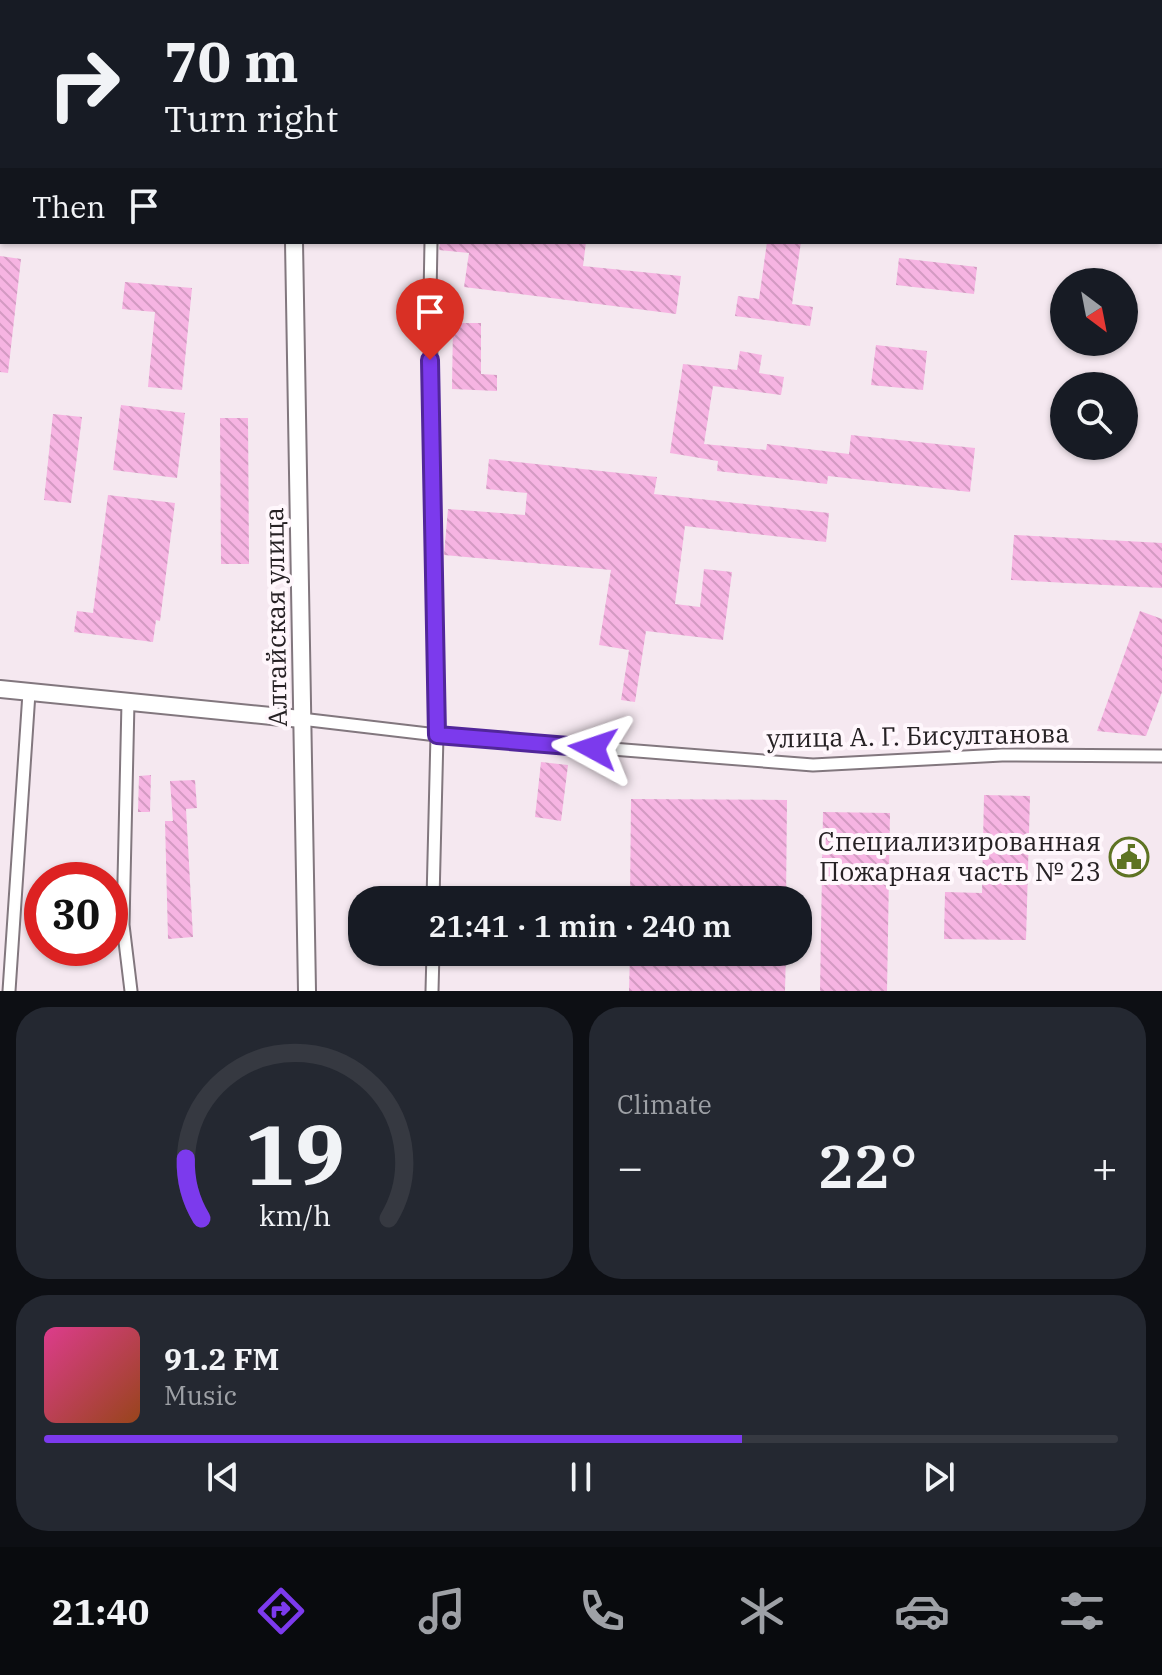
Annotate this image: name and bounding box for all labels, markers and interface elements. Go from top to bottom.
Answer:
text: 70 m [164,25,299,97]
icon: right [32,32,136,136]
text: Turn right [164,95,338,142]
icon: arrive [122,184,166,228]
text: Then [32,187,106,226]
north arrow [1050,268,1138,356]
map controls [1050,268,1138,460]
pin [396,278,464,360]
icon: arrive [408,290,452,334]
button: search [1050,372,1138,460]
street label: Алтайская улица [256,507,294,727]
position arrow [551,706,635,790]
street label: улица А. Г. Бисултанова [766,715,1070,755]
place label: Специализированная Пожарная часть № 23 [818,824,1101,888]
public building icon: Специализированная Пожарная часть № 23 [1108,836,1150,878]
speed limit sign: 30 [24,862,128,966]
text: 21:41 · 1 min · 240 m [429,906,731,945]
text: Climate [617,1087,712,1121]
text: 19 [245,1100,344,1208]
text: 22° [817,1126,918,1205]
text: − [617,1138,643,1195]
text: + [1092,1138,1118,1195]
text: km/h [258,1197,331,1234]
text: 91.2 FM [164,1339,279,1378]
text: Music [164,1378,237,1412]
icon: previous [201,1455,245,1499]
icon: pause [559,1455,603,1499]
icon: next [917,1455,961,1499]
icon: directions [253,1583,309,1639]
icon: music [414,1583,470,1639]
icon: phone [574,1583,630,1639]
icon: climate [734,1583,790,1639]
icon: car [894,1583,950,1639]
icon: filters [1054,1583,1110,1639]
text: 21:40 [52,1588,149,1635]

